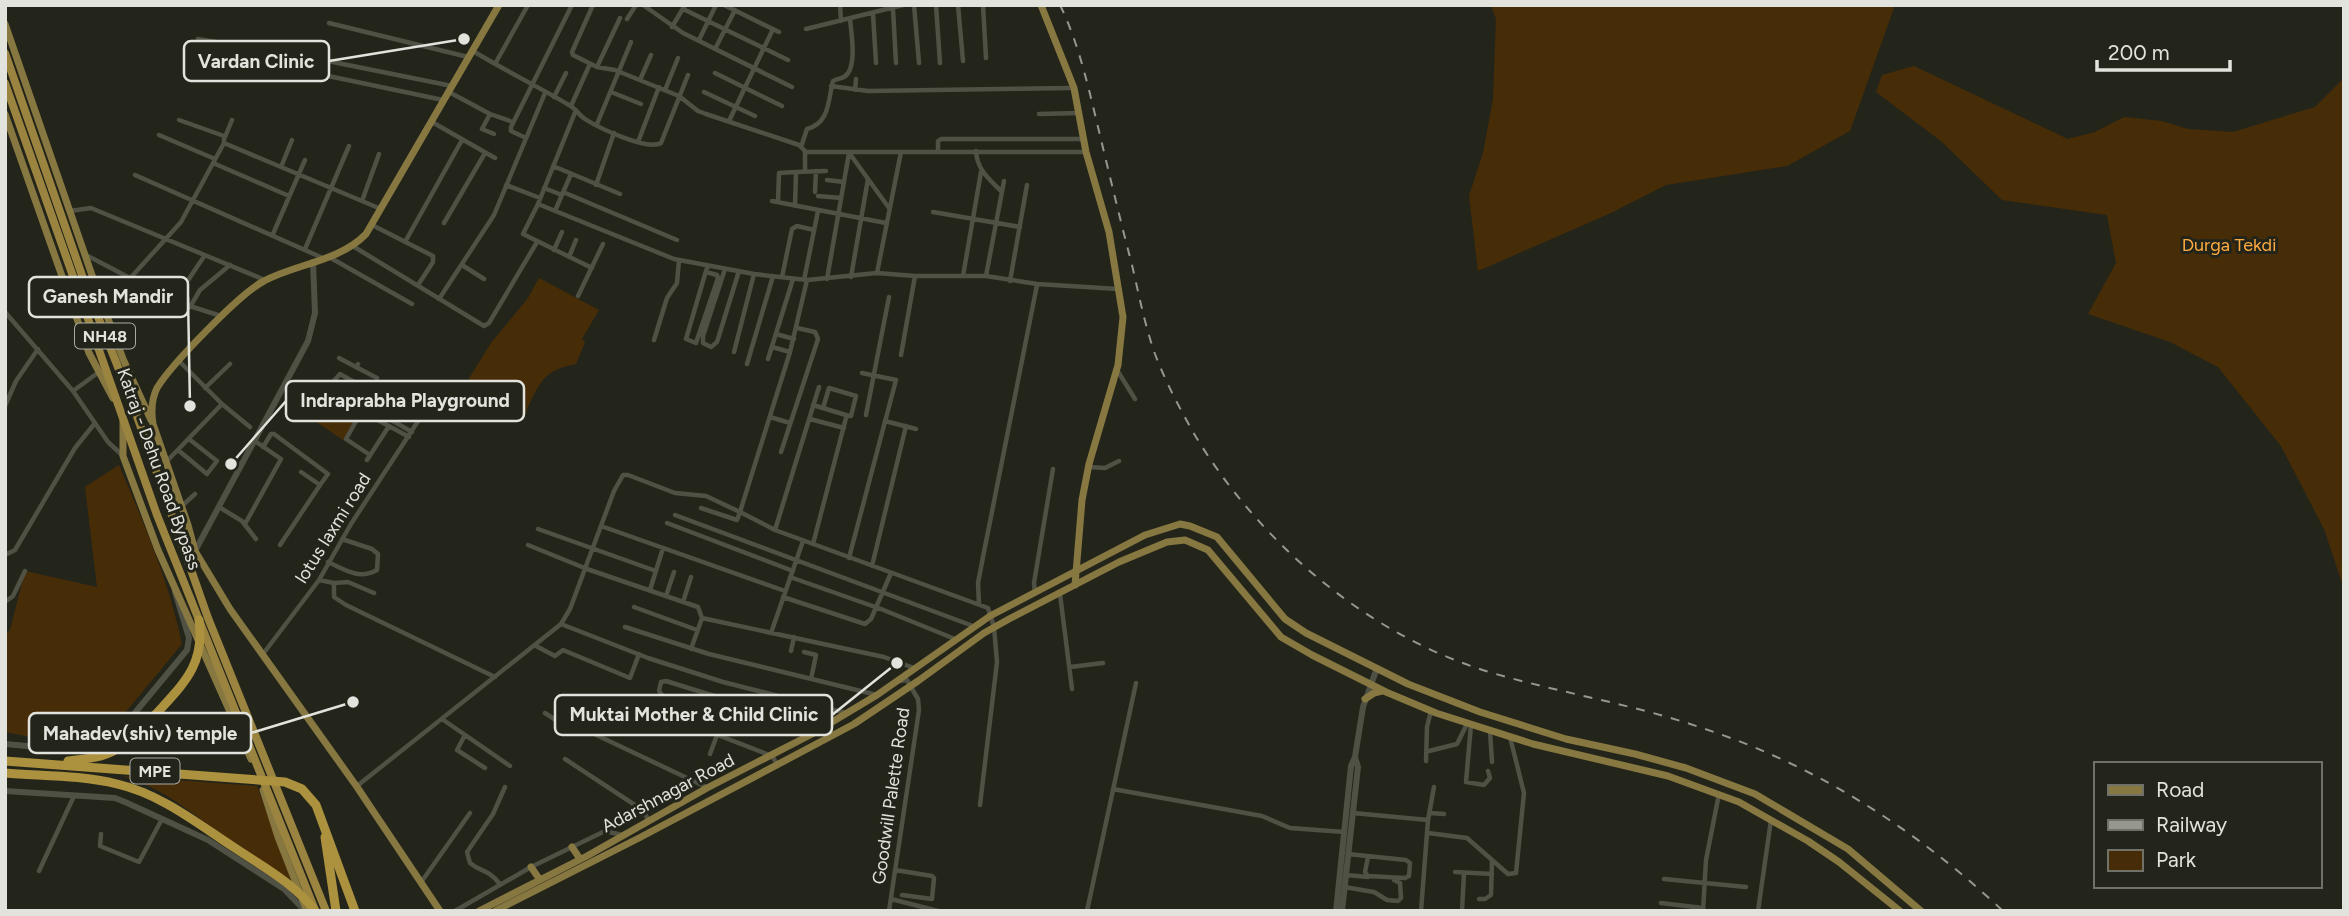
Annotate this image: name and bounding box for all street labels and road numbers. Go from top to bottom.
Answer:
road number: NH48 [75,324,135,348]
street label: Katraj - Dehu Road Bypass [112,365,206,573]
street label: lotus laxmi road [290,469,376,587]
street label: Goodwill Palette Road [868,706,914,886]
street label: Adarshnagar Road [598,749,738,837]
road number: MPE [130,758,180,784]

